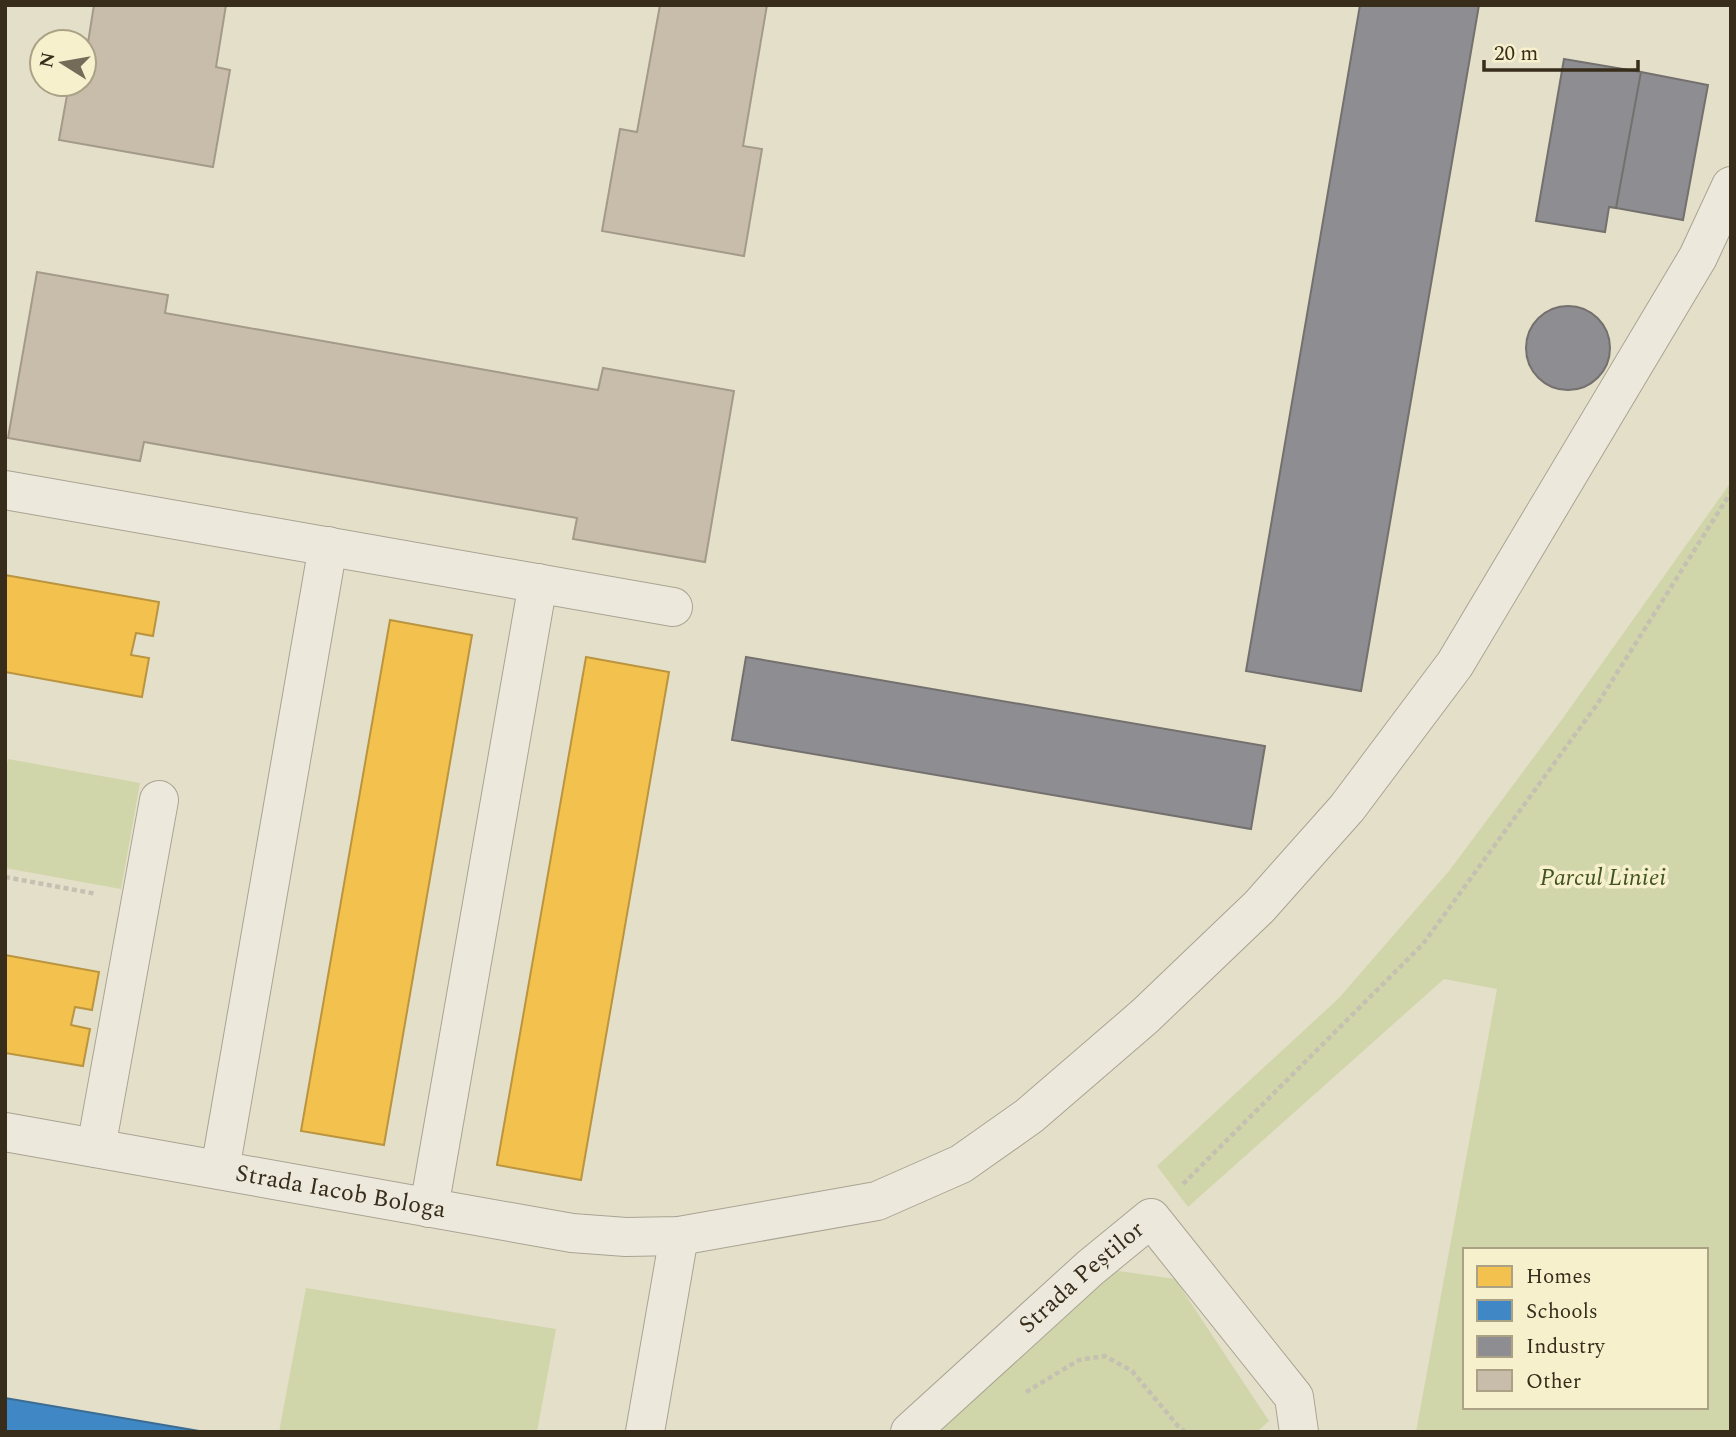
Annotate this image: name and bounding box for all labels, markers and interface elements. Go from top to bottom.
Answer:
north arrow [28,28,98,98]
scale bar [1484,28,1638,72]
text: 20 m [1494,38,1538,70]
text: N [32,50,63,70]
park label: Parcul Liniei [1540,860,1666,896]
street label: Strada Iacob Bologa [233,1155,449,1228]
street label: Strada Peștilor [1011,1212,1152,1342]
legend [1463,1248,1708,1409]
text: Homes [1526,1261,1592,1293]
text: Schools [1526,1296,1598,1328]
text: Industry [1526,1331,1606,1363]
text: Other [1526,1366,1581,1398]

